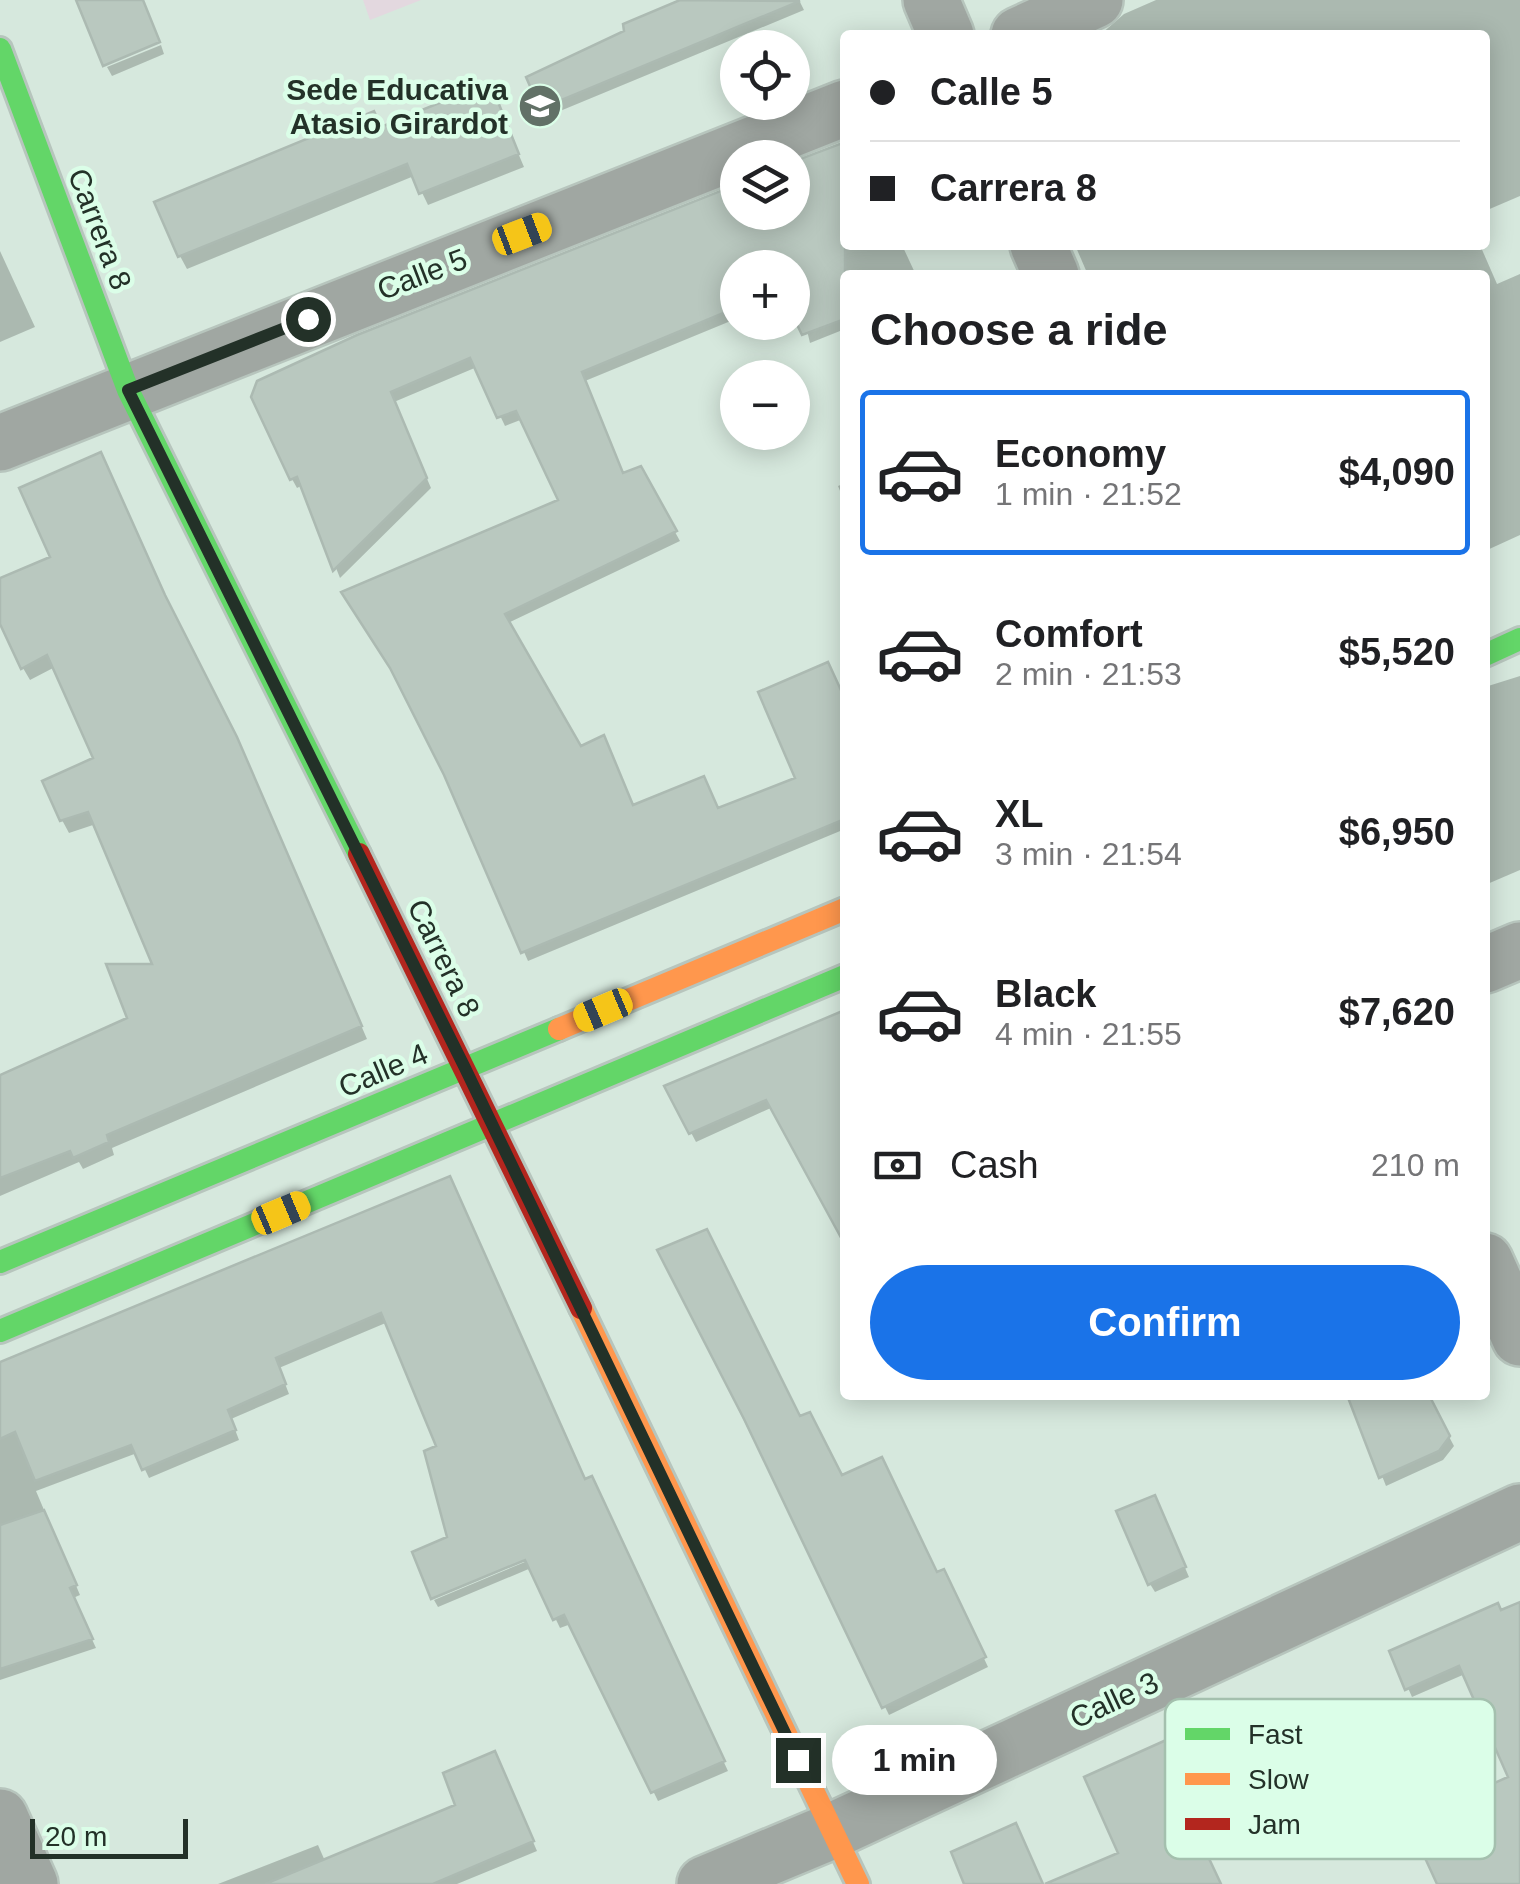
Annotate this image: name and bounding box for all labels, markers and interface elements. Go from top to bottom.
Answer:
map controls [720,30,810,450]
button: locate [720,30,810,120]
text: Calle 5 [930,71,1053,113]
place label: Sede Educativa Atasio Girardot [286,73,508,140]
school or university icon: Sede Educativa Atasio Girardot [517,83,563,129]
button: layers [720,140,810,230]
street label: Carrera 8 [62,164,138,294]
text: Carrera 8 [930,167,1097,209]
car [489,209,555,259]
street label: Calle 5 [372,242,472,306]
button: + [720,250,810,340]
route start [286,297,331,342]
text: Choose a ride [870,304,1168,355]
button: − [720,360,810,450]
icon: car [875,428,965,518]
text: Economy [995,433,1166,475]
text: $4,090 [1339,451,1455,493]
text: 1 min · 21:52 [995,476,1182,512]
icon: car [875,608,965,698]
text: Comfort [995,613,1143,655]
text: $5,520 [1339,631,1455,673]
text: 2 min · 21:53 [995,656,1182,692]
icon: car [875,788,965,878]
text: XL [995,793,1044,835]
text: $6,950 [1339,811,1455,853]
text: 3 min · 21:54 [995,836,1182,872]
street label: Carrera 8 [401,894,487,1022]
icon: car [875,968,965,1058]
text: Black [995,973,1096,1015]
car [570,984,636,1036]
text: $7,620 [1339,991,1455,1033]
text: 4 min · 21:55 [995,1016,1182,1052]
street label: Calle 4 [334,1037,432,1103]
icon: cash [870,1138,925,1193]
text: Cash [950,1144,1039,1186]
text: 210 m [1371,1147,1460,1183]
car [248,1187,314,1239]
button: Confirm [870,1265,1460,1380]
street label: Calle 3 [1065,1665,1163,1735]
legend [1165,1699,1495,1859]
text: Fast [1248,1719,1303,1750]
callout: 1 min [833,1725,998,1795]
route end [776,1738,821,1783]
text: 1 min [873,1742,956,1778]
text: Slow [1248,1764,1309,1795]
text: Jam [1248,1809,1301,1840]
scale bar [30,1814,188,1858]
text: 20 m [45,1821,107,1852]

